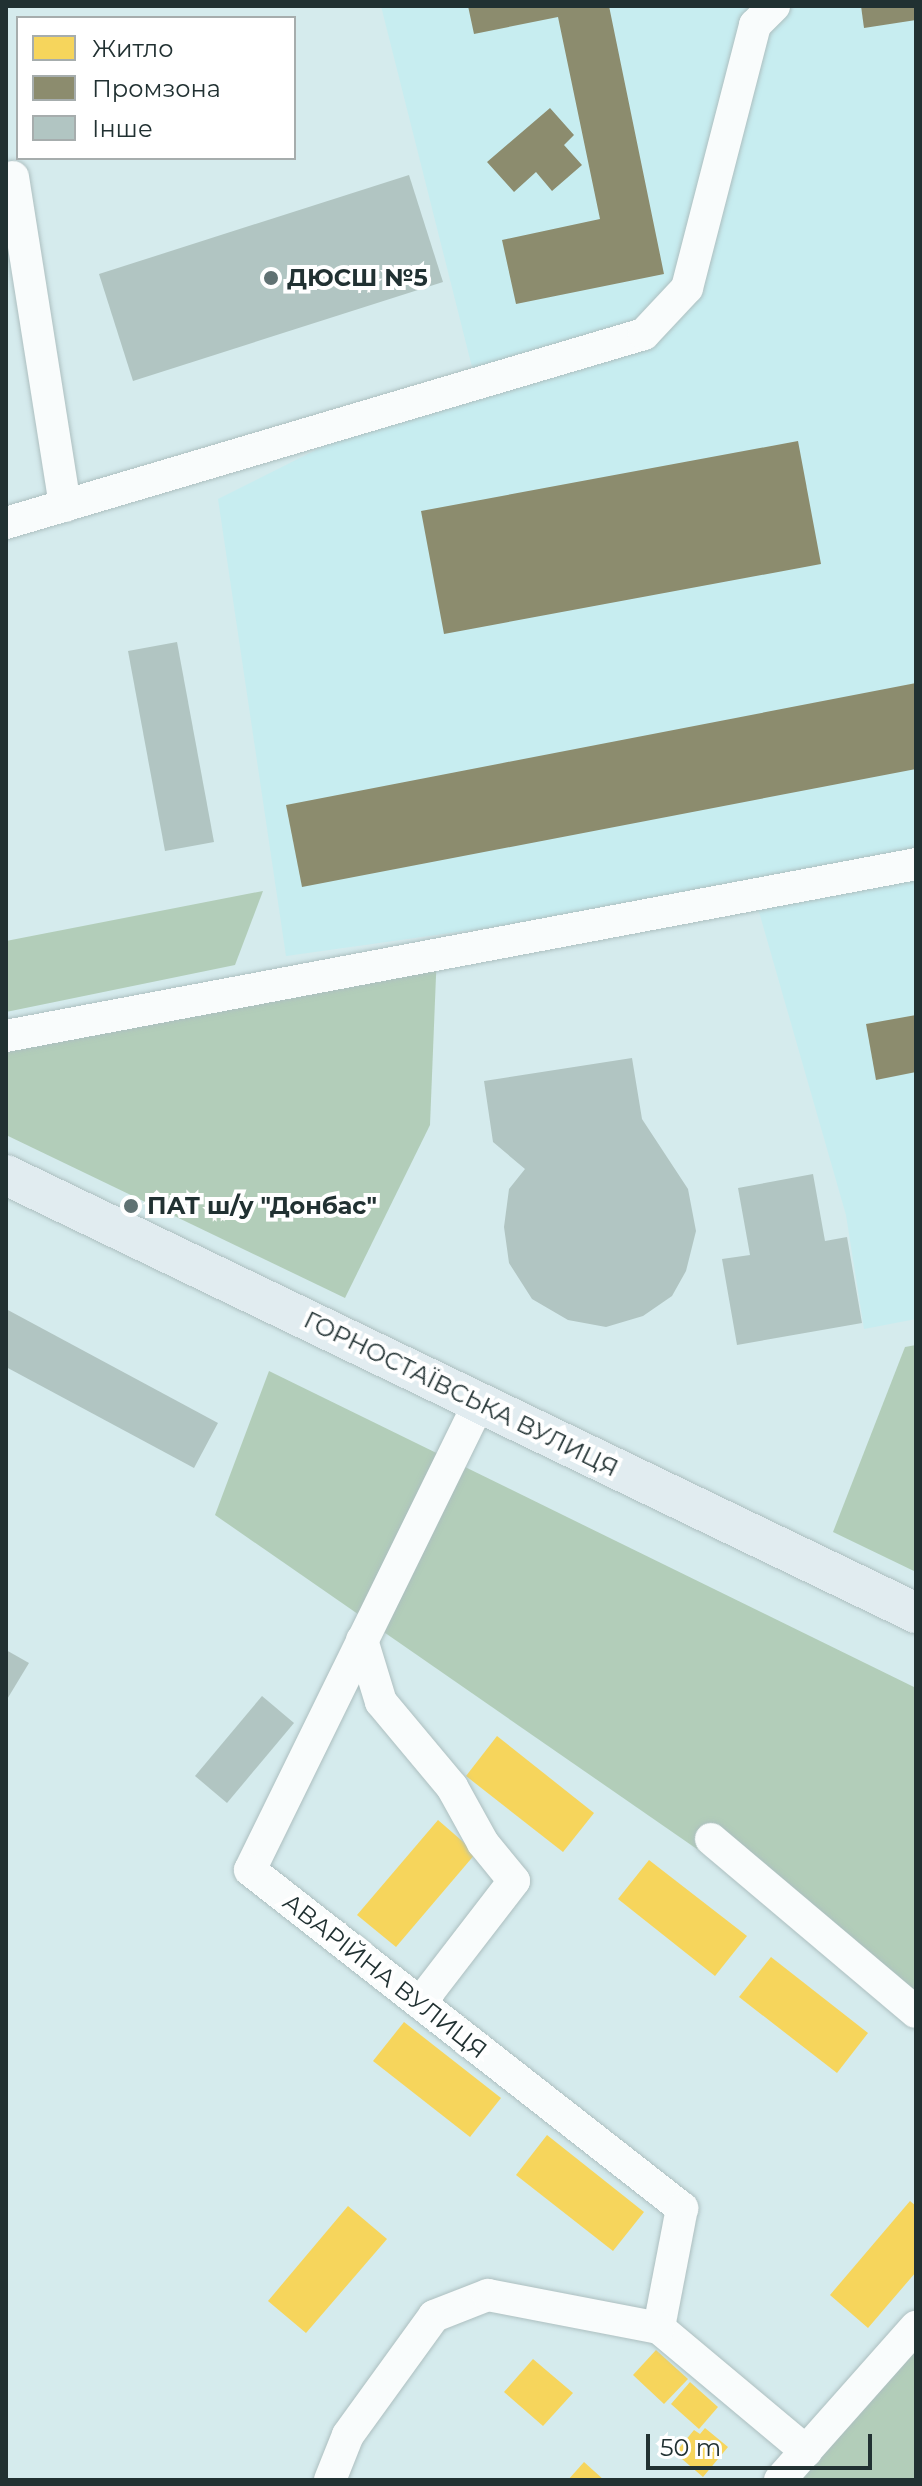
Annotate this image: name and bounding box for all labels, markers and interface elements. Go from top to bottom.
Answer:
legend [16,16,296,160]
text: Житло [92,34,174,63]
text: Промзона [92,74,221,103]
text: Інше [92,114,153,143]
place label: ДЮСШ №5 [287,264,428,292]
marker: ДЮСШ №5 [262,269,280,287]
place label: ПАТ ш/у "Донбас" [147,1192,377,1220]
marker: ПАТ ш/у "Донбас" [122,1197,140,1215]
street label: ГОРНОСТАЇВСЬКА ВУЛИЦЯ [299,1305,623,1483]
street label: АВАРІЙНА ВУЛИЦЯ [277,1887,493,2065]
scale bar [650,2418,876,2468]
text: 50 m [660,2433,721,2462]

